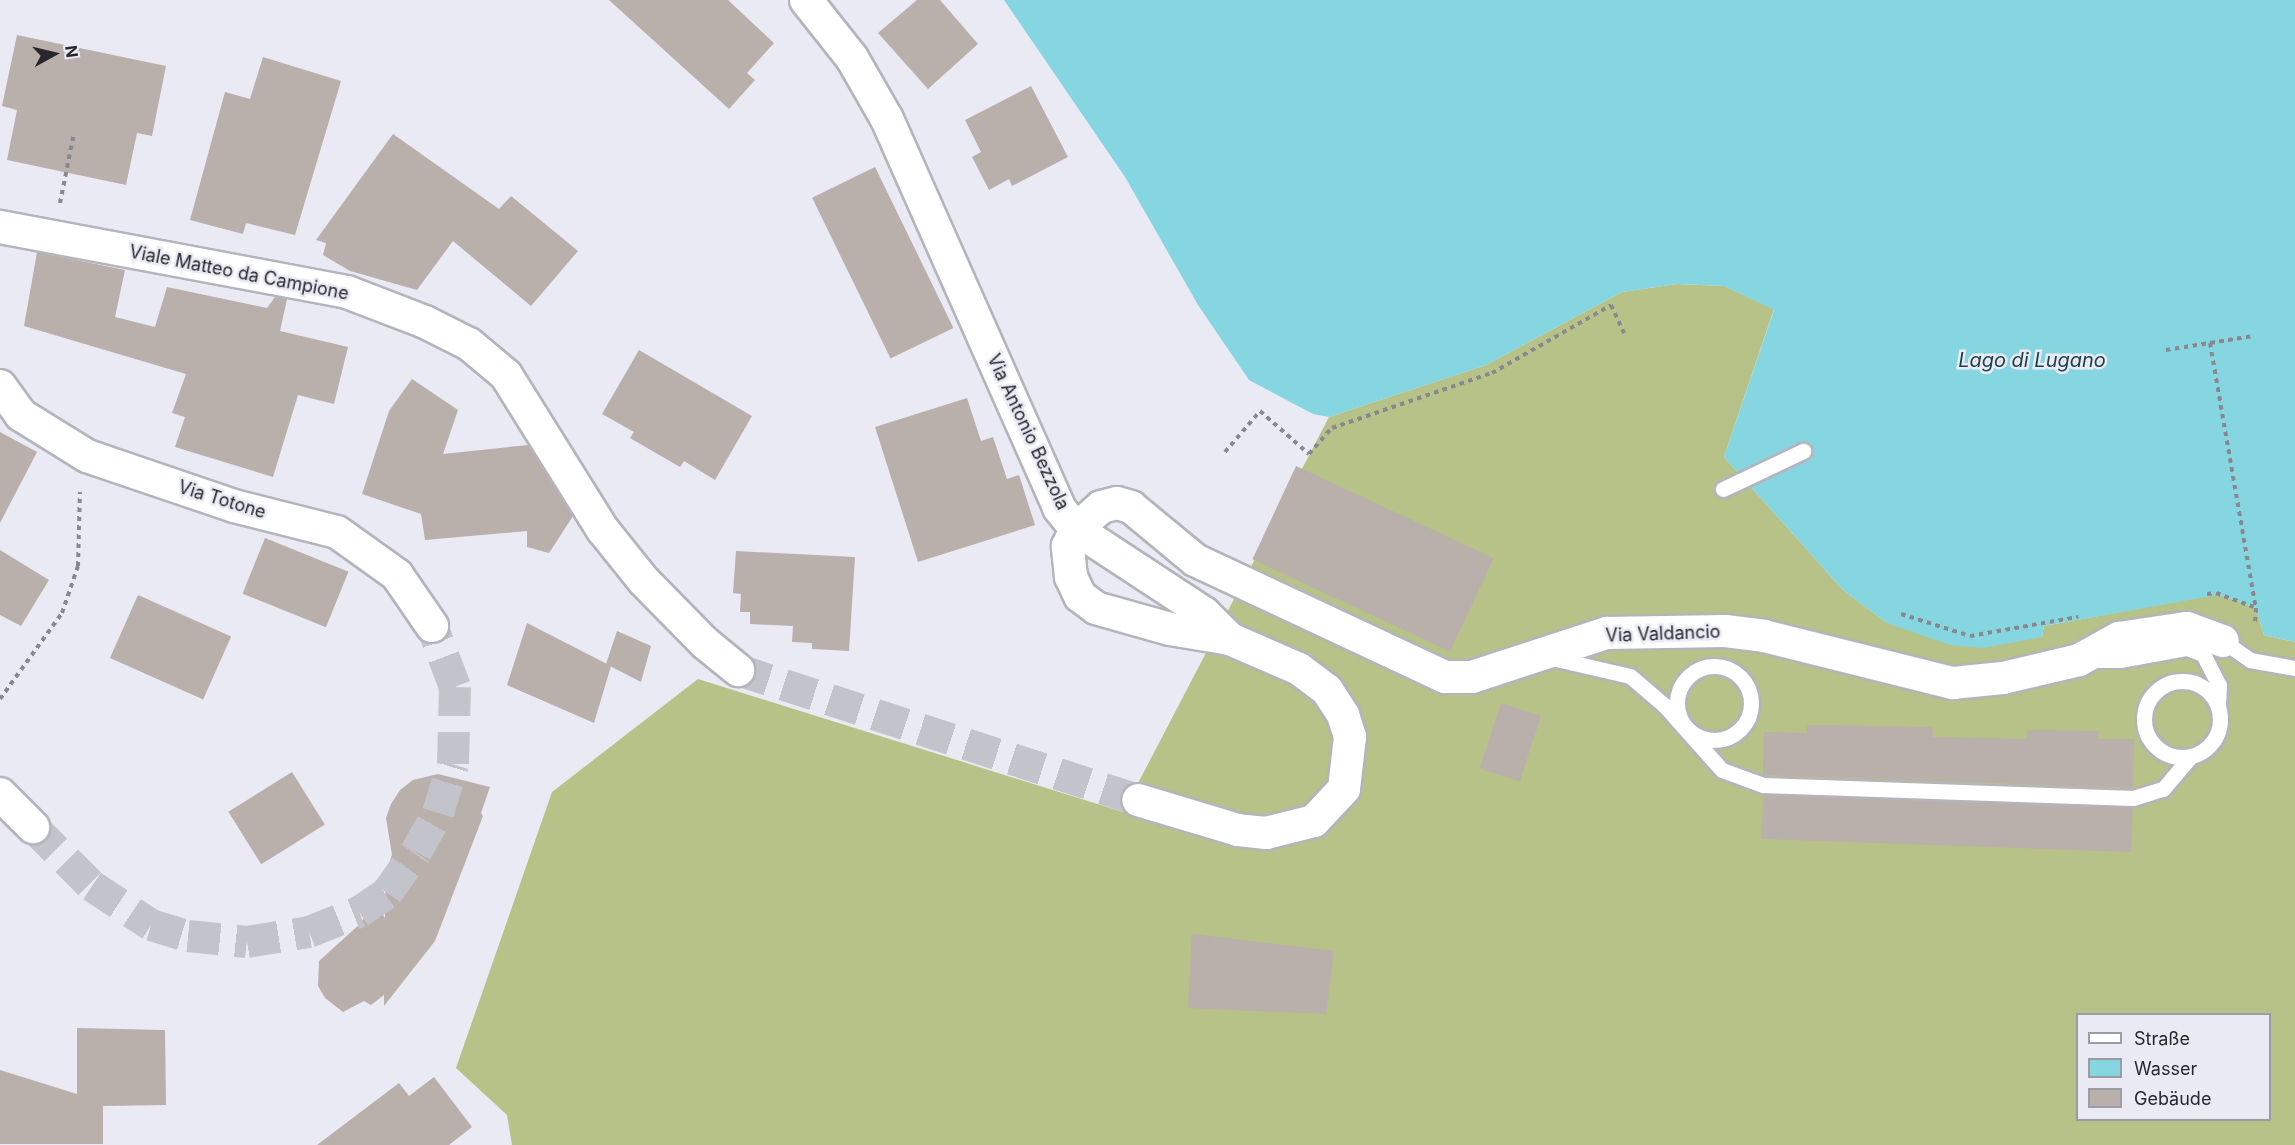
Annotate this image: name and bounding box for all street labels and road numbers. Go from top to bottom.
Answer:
street label: Viale Matteo da Campione [127,241,351,305]
street label: Via Antonio Bezzola [982,351,1074,513]
street label: Via Totone [176,476,268,524]
street label: Via Valdancio [1605,621,1721,647]

